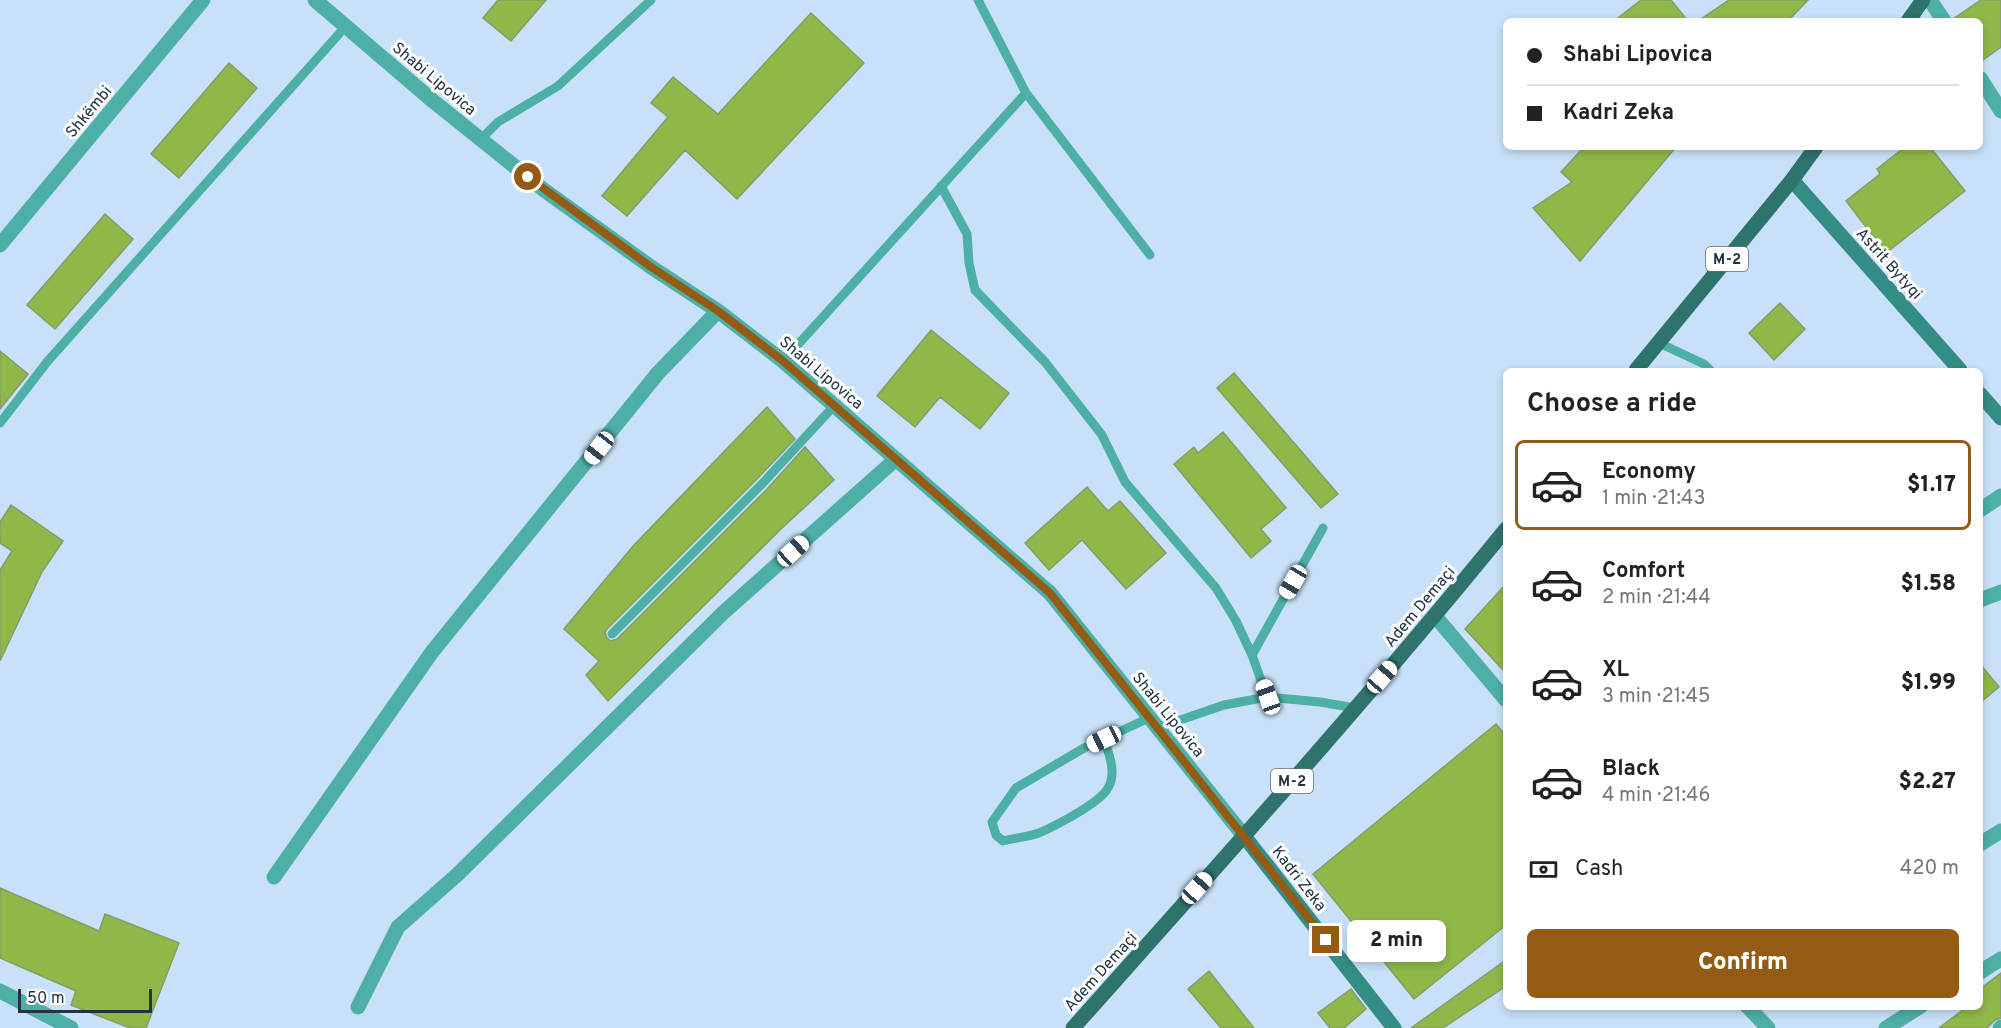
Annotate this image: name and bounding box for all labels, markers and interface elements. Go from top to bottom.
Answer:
street label: Shabi Lipovica [388,39,480,120]
text: Shabi Lipovica [1563,42,1712,69]
street label: Shkëmbi [62,82,117,142]
text: Kadri Zeka [1563,100,1674,127]
route start [514,163,541,190]
street label: Astrit Bytyqi [1851,224,1926,304]
road number: M-2 [1706,247,1748,271]
street label: Shabi Lipovica [775,333,867,414]
text: Choose a ride [1527,387,1697,421]
car [581,428,617,468]
icon: car [1530,458,1584,512]
text: Economy [1602,459,1696,486]
text: $1.17 [1907,472,1956,499]
text: 1 min · 21:43 [1602,486,1706,512]
car [774,532,812,570]
icon: car [1530,557,1584,611]
text: Comfort [1602,558,1685,585]
car [1276,562,1310,602]
street label: Adem Demaçi [1381,563,1460,652]
text: $1.58 [1901,571,1956,598]
text: 2 min · 21:44 [1602,585,1711,611]
icon: car [1530,656,1584,710]
text: XL [1602,657,1629,684]
car [1363,658,1401,696]
street label: Shabi Lipovica [1127,669,1208,762]
text: $1.99 [1901,670,1956,697]
car [1253,677,1283,717]
text: 3 min · 21:45 [1602,684,1710,710]
car [1084,723,1124,755]
icon: car [1530,755,1584,809]
text: Black [1602,756,1660,783]
road number: M-2 [1271,769,1313,793]
text: $2.27 [1899,769,1956,796]
text: 4 min · 21:46 [1602,783,1710,809]
street label: Kadri Zeka [1267,843,1330,916]
icon: cash [1527,853,1560,886]
text: Cash [1575,856,1624,883]
text: 420 m [1900,856,1959,882]
car [1178,869,1216,907]
callout: 2 min [1347,919,1446,961]
route end [1312,926,1339,953]
text: 2 min [1370,928,1423,954]
street label: Adem Demaçi [1061,929,1142,1016]
button: Confirm [1527,929,1959,998]
scale bar [18,986,152,1014]
text: 50 m [27,989,65,1009]

